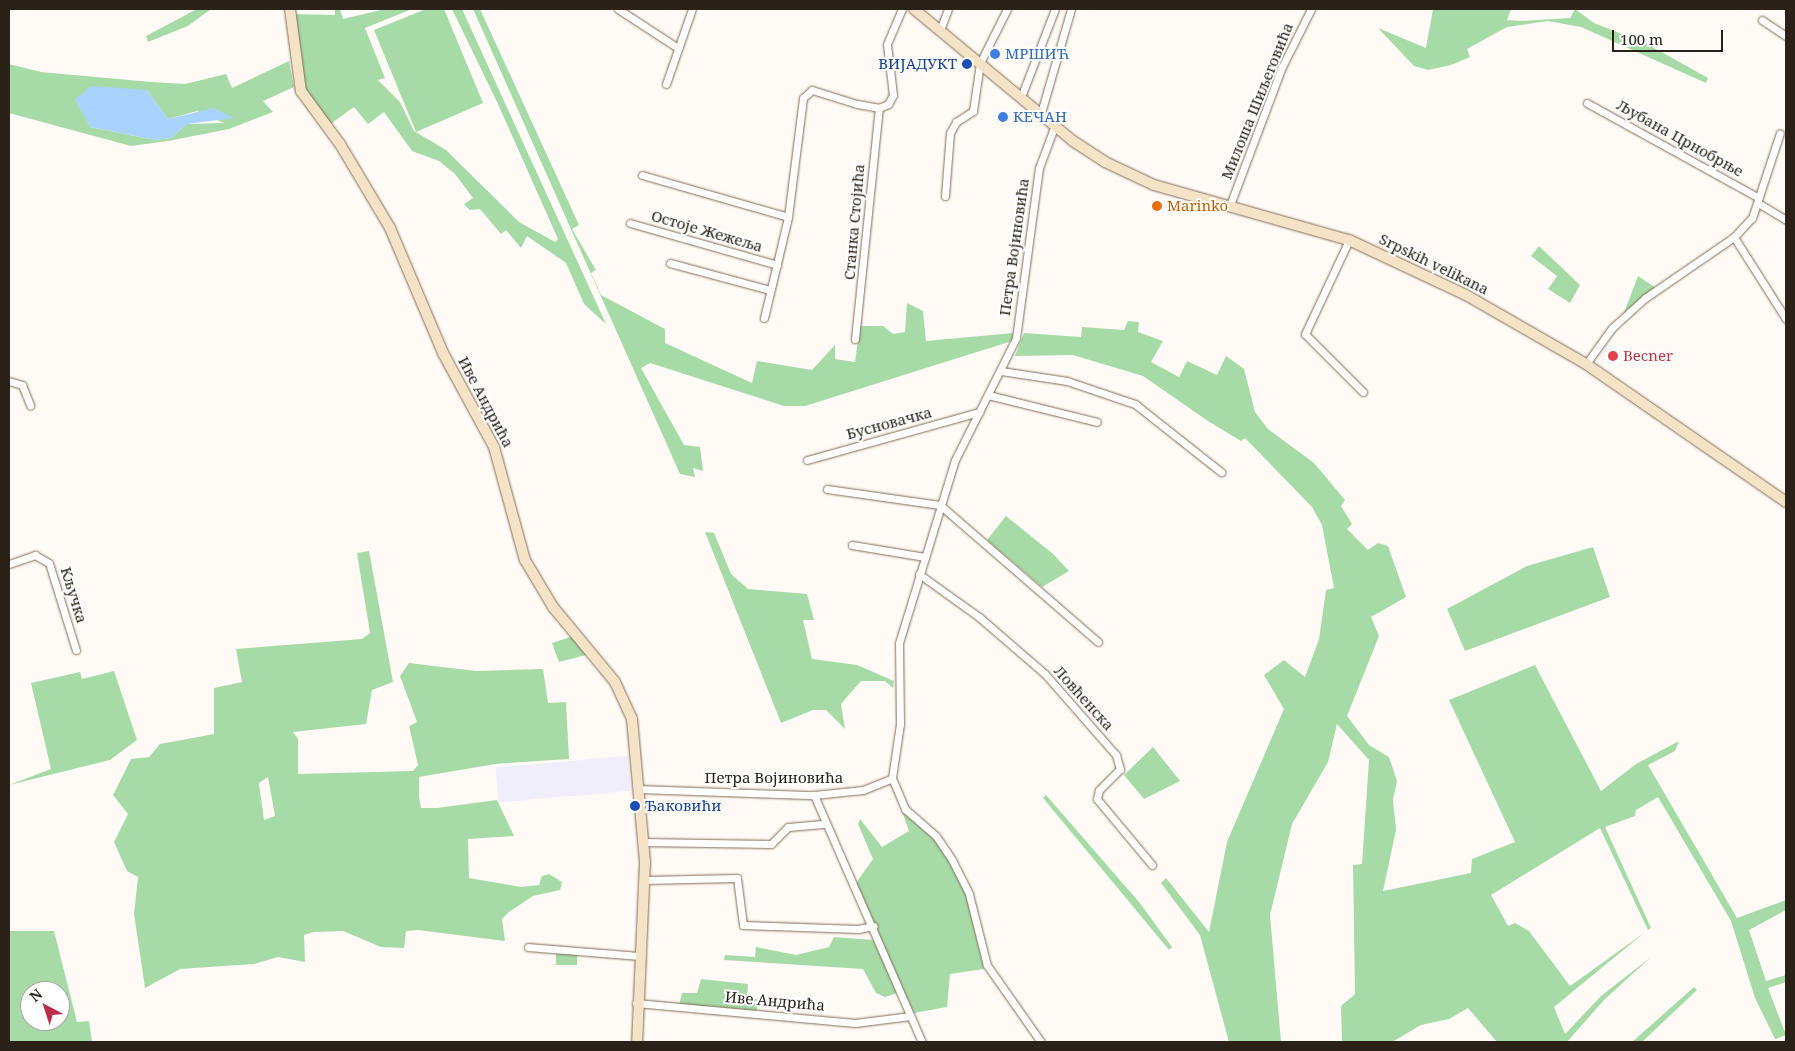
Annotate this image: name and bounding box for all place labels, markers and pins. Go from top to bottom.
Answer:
place label: МРШИЋ [1005,45,1069,63]
marker: МРШИЋ [989,48,1001,60]
place label: ВИЈАДУКТ [878,55,957,73]
marker: ВИЈАДУКТ [961,58,973,70]
place label: КЕЧАН [1013,108,1067,126]
marker: КЕЧАН [997,111,1009,123]
place label: Marinko [1167,197,1228,215]
marker: Marinko [1151,200,1163,212]
place label: Becner [1623,347,1673,365]
marker: Becner [1607,350,1619,362]
place label: Ђаковићи [645,797,721,815]
marker: Ђаковићи [629,800,641,812]

